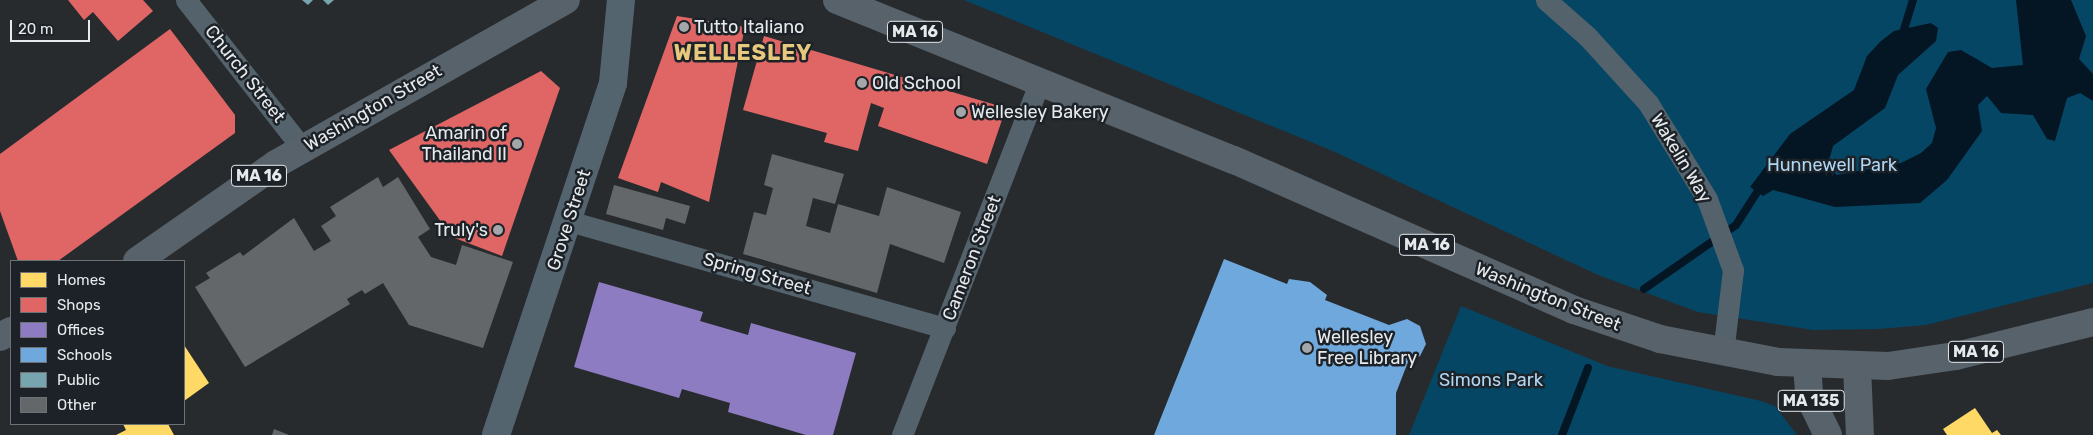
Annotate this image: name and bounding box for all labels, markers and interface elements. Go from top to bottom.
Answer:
scale bar [12,10,92,42]
place label: Tutto Italiano [694,16,804,38]
road number: MA 16 [886,18,944,46]
text: 20 m [18,20,53,38]
street label: Church Street [200,21,290,127]
marker: Tutto Italiano [678,21,690,33]
district label: WELLESLEY [673,40,813,66]
street label: Washington Street [301,60,445,156]
place label: Old School [872,72,961,94]
marker: Old School [856,77,868,89]
place label: Wellesley Bakery [971,101,1109,123]
marker: Wellesley Bakery [955,106,967,118]
street label: Wakelin Way [1646,109,1716,207]
place label: Amarin of Thailand II [422,123,507,166]
marker: Amarin of Thailand II [511,138,523,150]
park label: Hunnewell Park [1767,154,1897,176]
road number: MA 16 [230,162,288,190]
street label: Grove Street [542,167,596,273]
street label: Cameron Street [938,192,1006,324]
place label: Truly's [434,219,488,241]
marker: Truly's [492,224,504,236]
road number: MA 16 [1398,232,1456,258]
street label: Spring Street [701,248,813,300]
street label: Washington Street [1472,258,1624,336]
legend [10,260,185,425]
text: Homes [57,271,106,289]
text: Shops [57,296,101,314]
text: Offices [57,321,104,339]
place label: Wellesley Free Library [1317,327,1417,369]
road number: MA 16 [1947,338,2005,366]
marker: Wellesley Free Library [1301,342,1313,354]
text: Schools [57,346,112,364]
park label: Simons Park [1439,369,1543,391]
text: Public [57,371,100,389]
road number: MA 135 [1777,388,1845,414]
text: Other [57,396,96,414]

